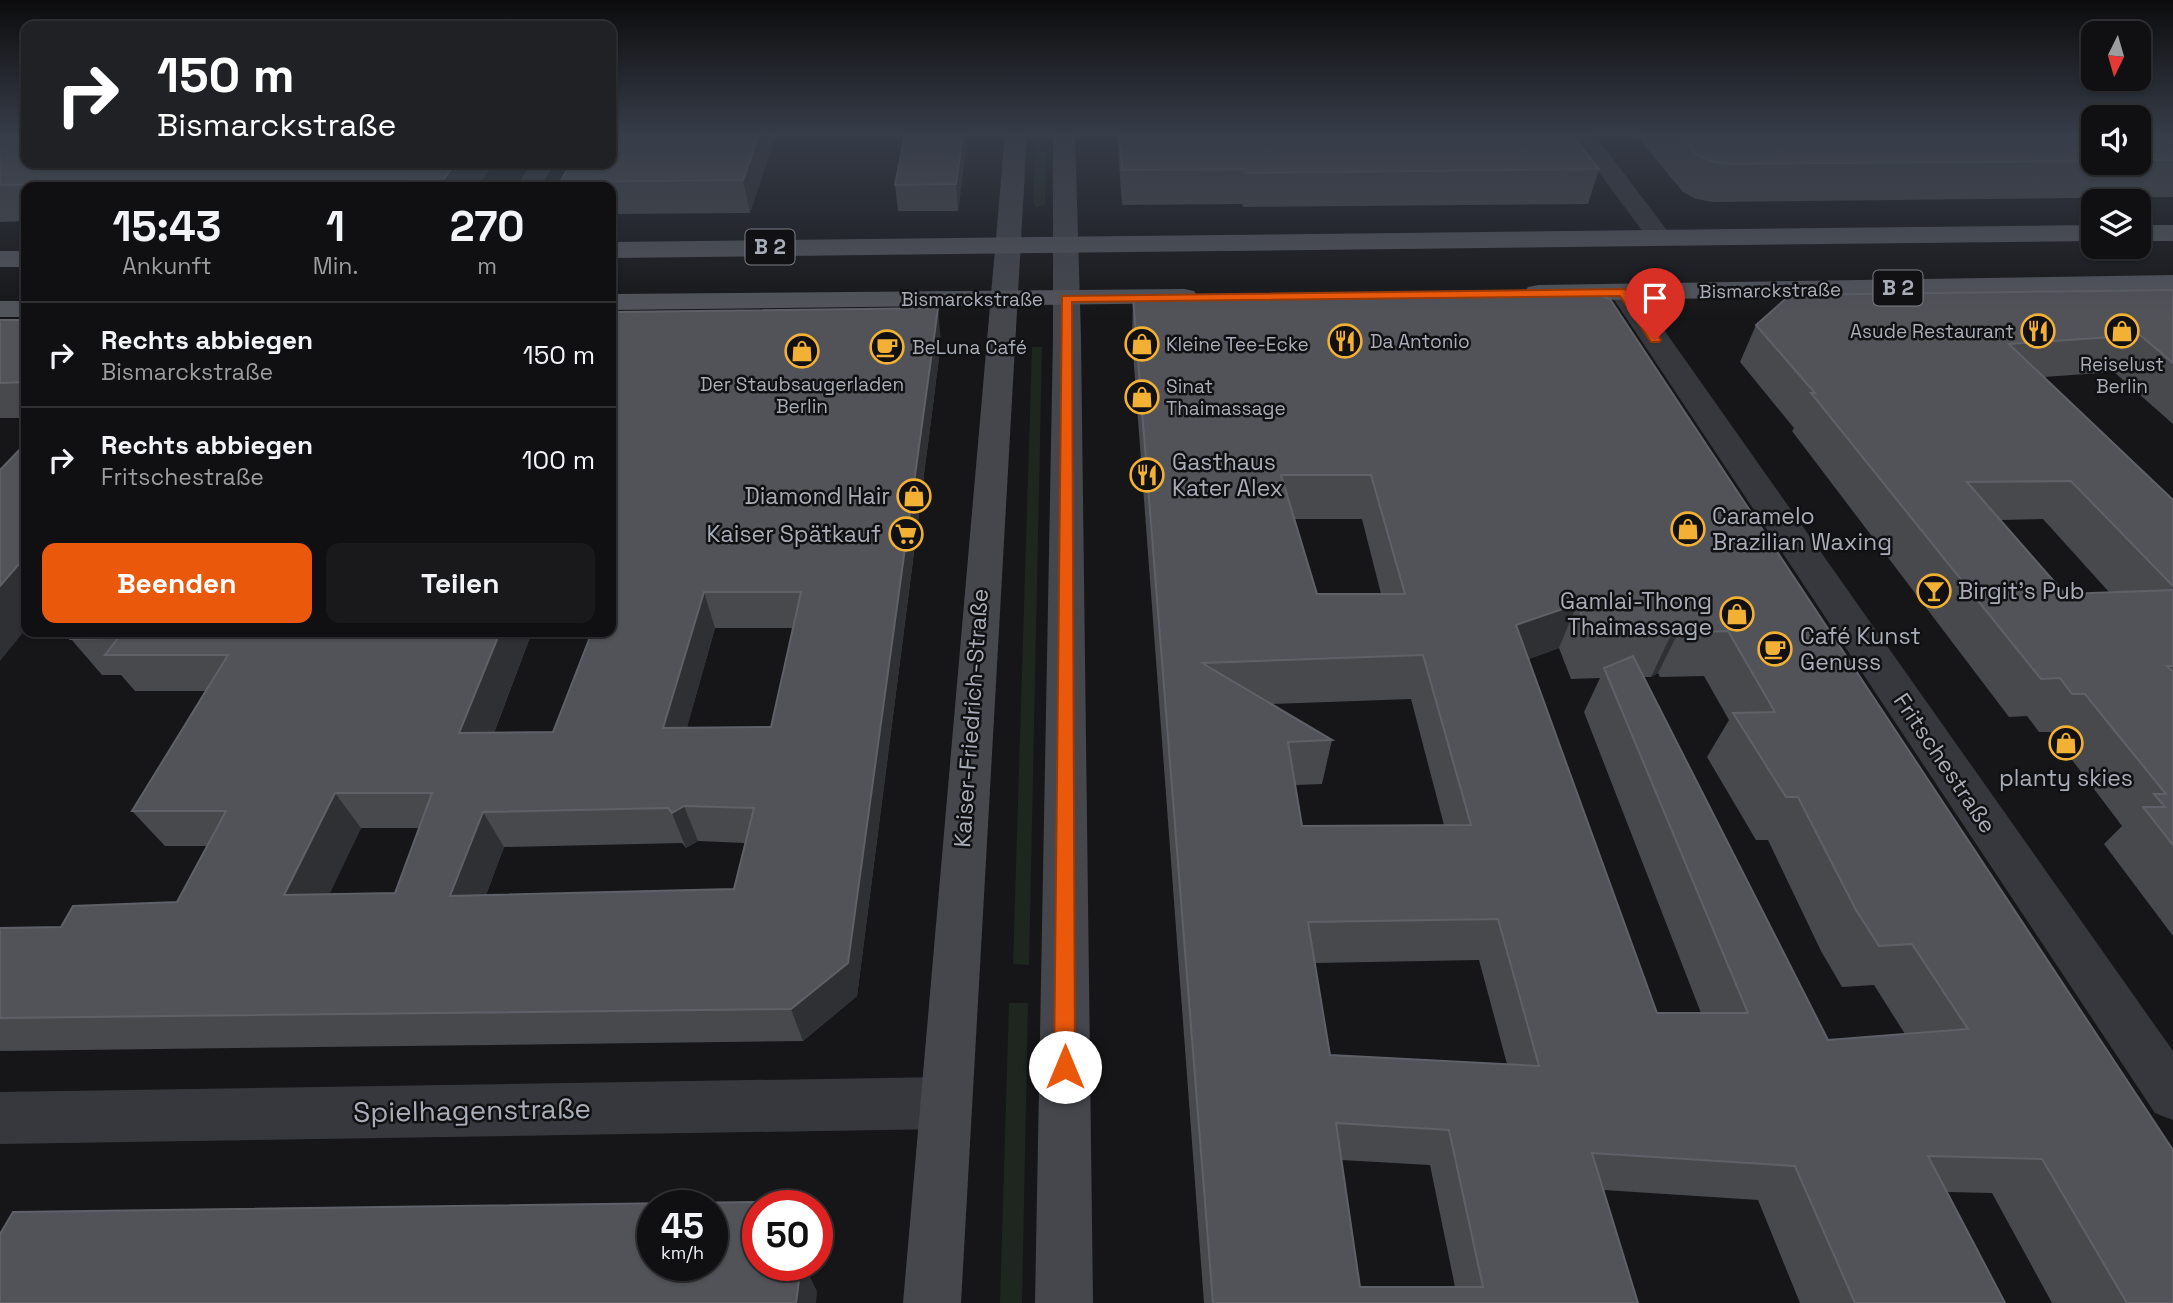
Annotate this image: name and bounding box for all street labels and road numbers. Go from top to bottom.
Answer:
road number: B 2 [746,230,794,264]
road number: B 2 [1874,270,1923,306]
street label: Bismarckstraße [1699,277,1841,304]
street label: Bismarckstraße [901,287,1043,312]
street label: Kaiser-Friedrich-Straße [947,588,995,848]
street label: Fritschestraße [1887,687,2003,839]
street label: Spielhagenstraße [353,1090,591,1130]

